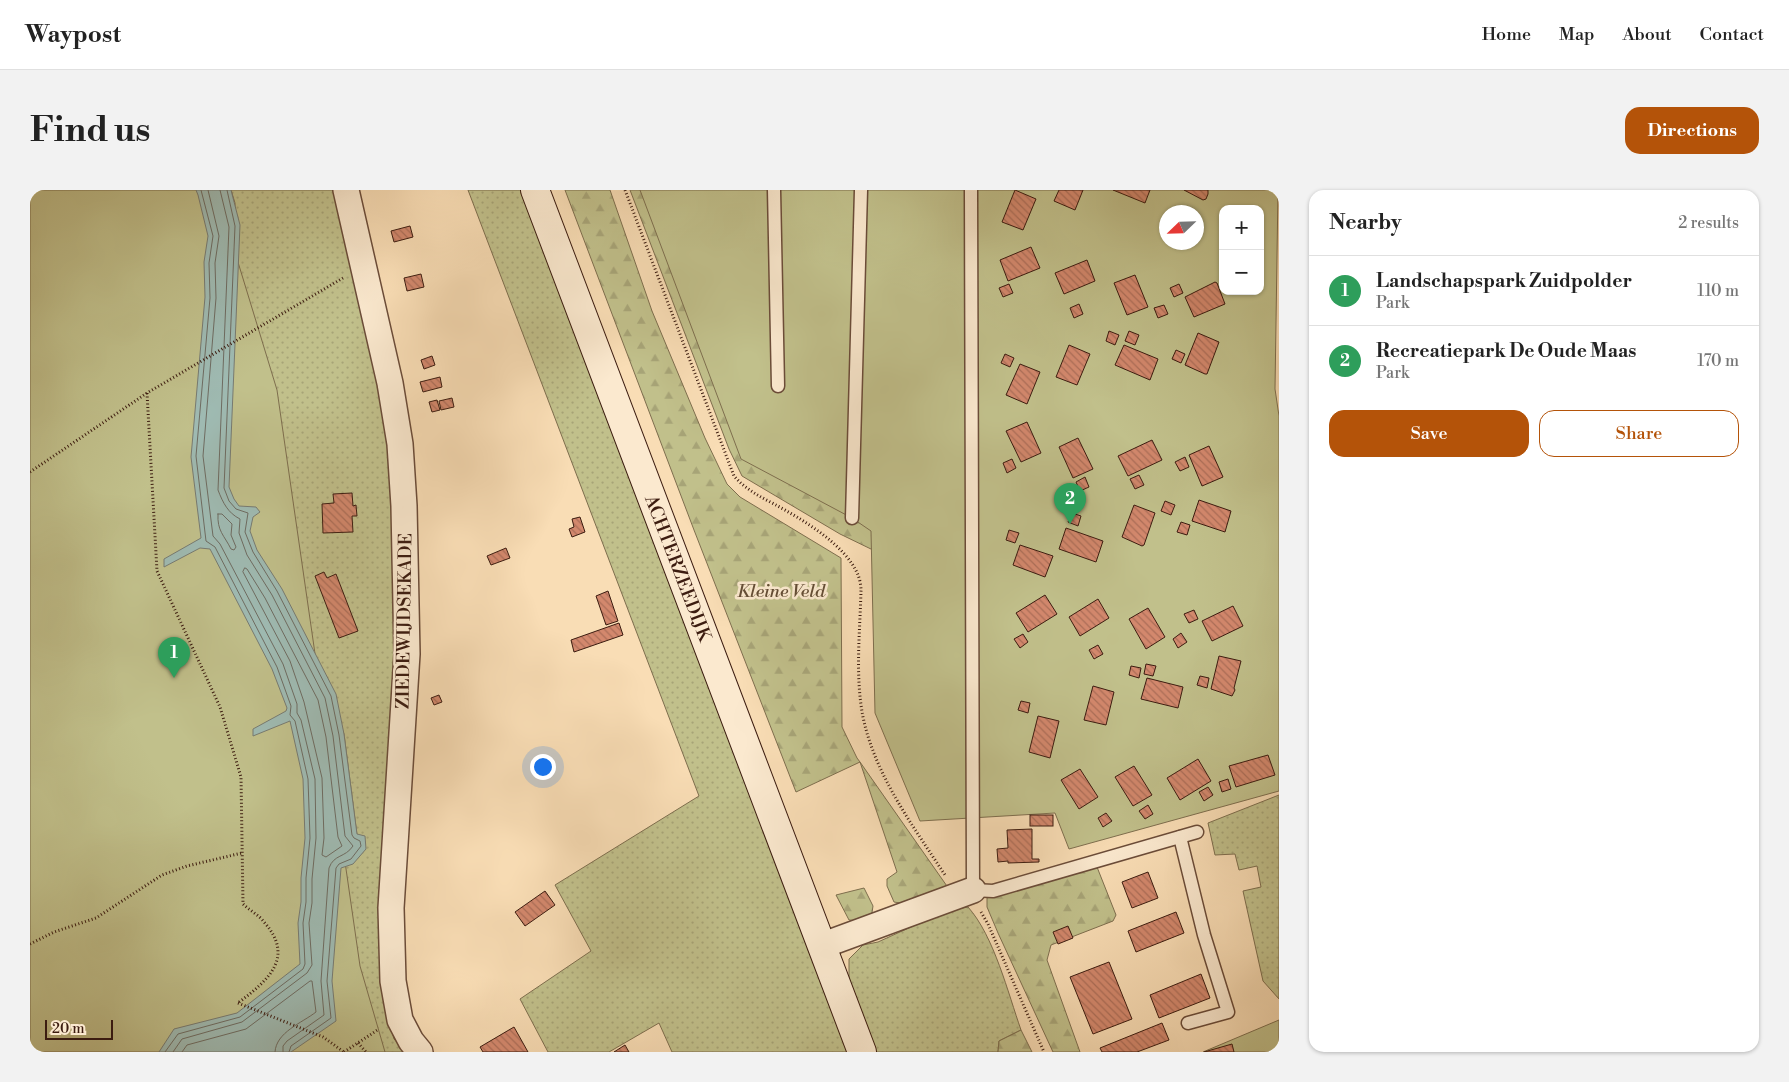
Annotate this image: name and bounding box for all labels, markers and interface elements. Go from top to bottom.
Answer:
text: Waypost [25,20,121,50]
text: Home [1482,23,1531,46]
text: Map [1559,23,1595,46]
text: About [1623,23,1672,46]
text: Contact [1700,23,1764,46]
button: Directions [1625,107,1759,154]
text: Find us [30,109,150,152]
north arrow [1159,205,1204,250]
map controls [1219,205,1264,295]
button: + [1219,205,1264,250]
text: Nearby [1329,210,1402,236]
text: 2 results [1678,213,1739,233]
button: − [1219,250,1264,295]
text: Landschapspark Zuidpolder [1376,269,1632,293]
text: 1 [1341,281,1349,301]
text: 110 m [1697,281,1739,301]
text: Park [1376,293,1409,313]
text: Recreatiepark De Oude Maas [1376,339,1636,363]
text: 2 [1340,351,1350,371]
text: 170 m [1697,351,1739,371]
text: Park [1376,363,1409,383]
button: Save [1329,410,1529,457]
button: Share [1539,410,1739,457]
pin: 2 [1054,483,1086,524]
street label: ACHTERZEEDIJK [639,491,717,646]
street label: ZIEDEWIJDSEKADE [391,533,418,709]
park label: Kleine Veld [737,580,826,603]
pin: 1 [158,637,190,678]
your location [530,754,556,780]
scale bar [45,1017,112,1040]
text: 20 m [52,1020,84,1038]

